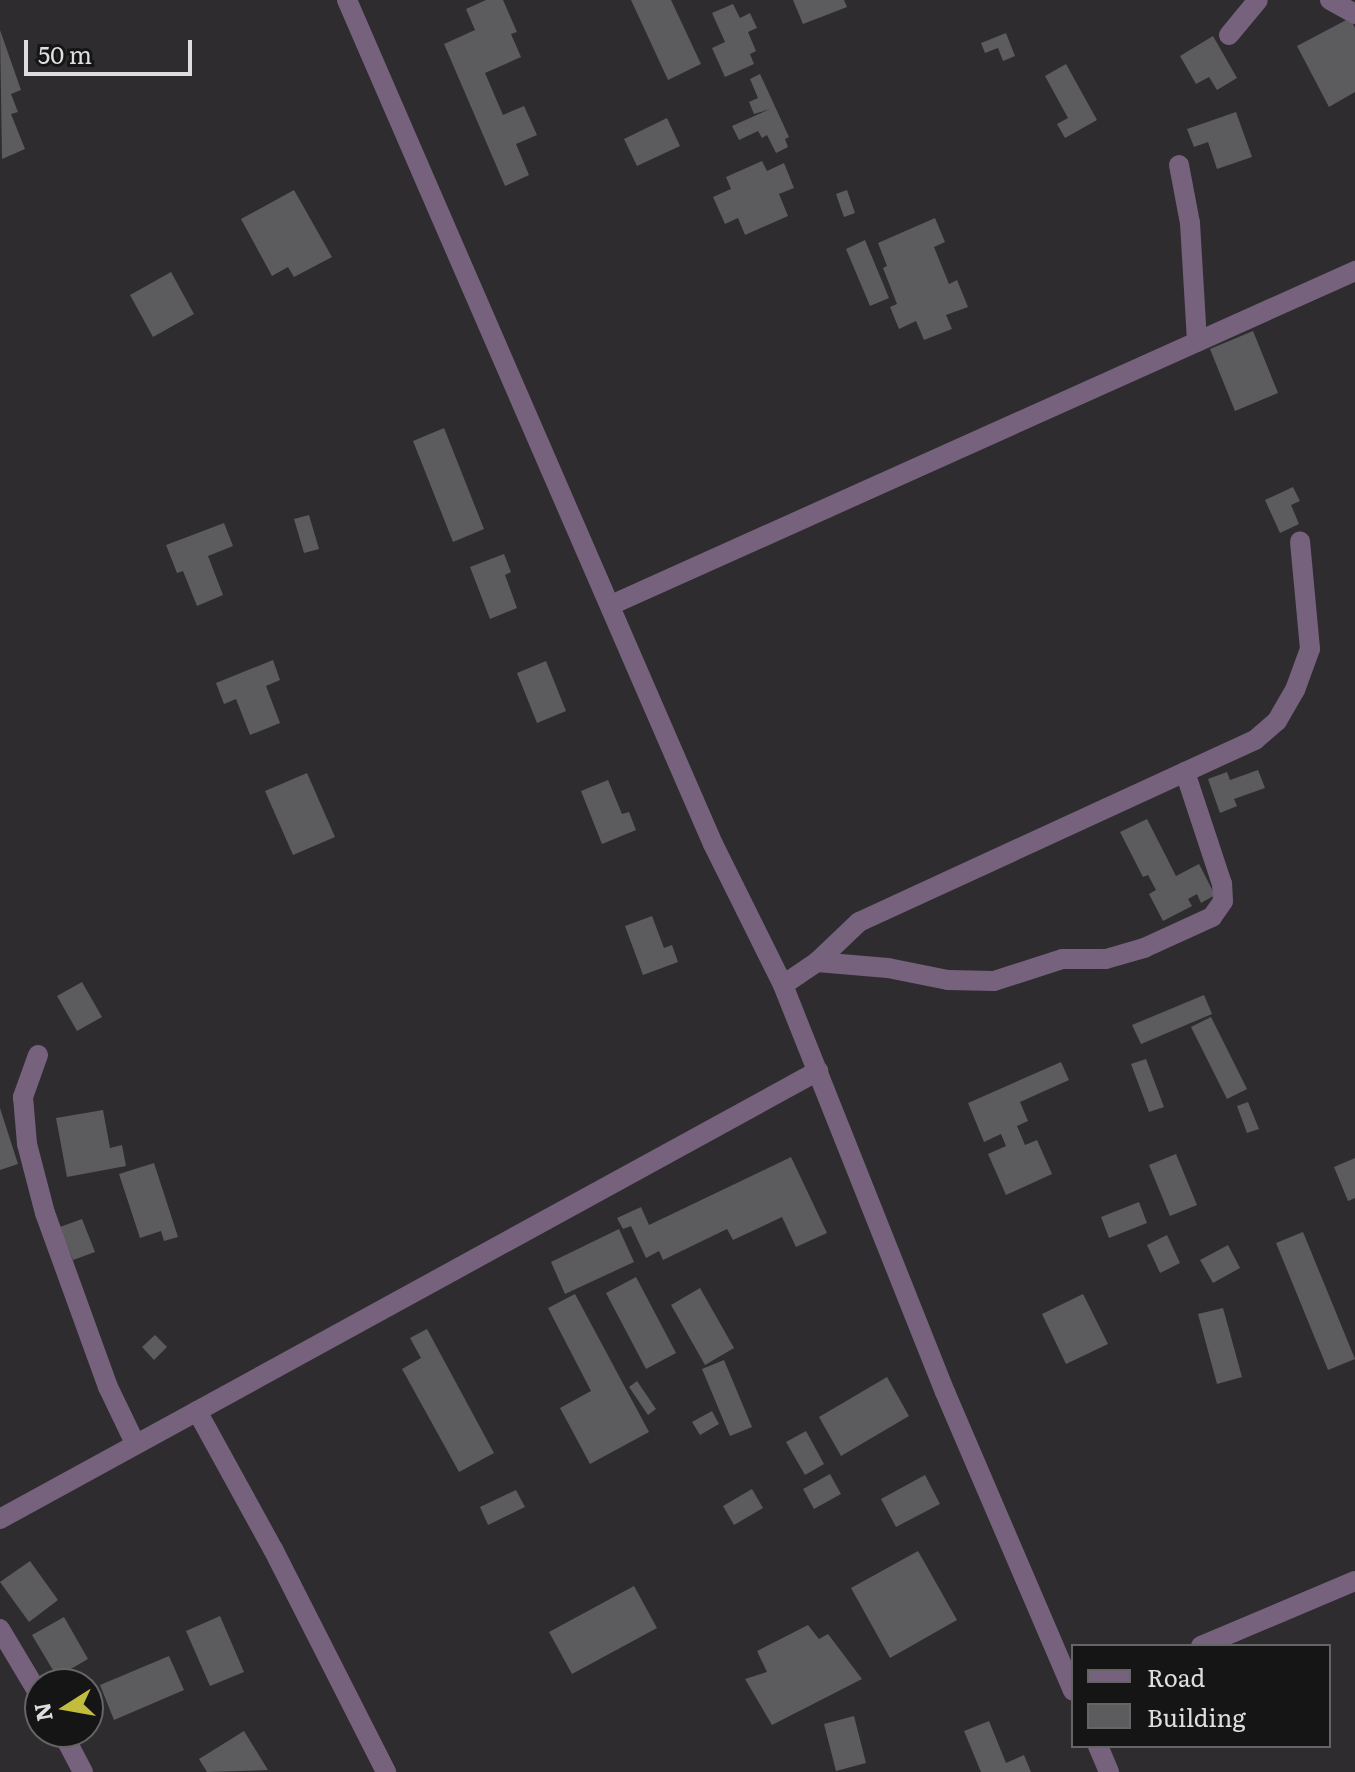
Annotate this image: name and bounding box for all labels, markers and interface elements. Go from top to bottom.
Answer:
scale bar [28,24,196,74]
text: 50 m [38,36,92,71]
legend [1071,1644,1331,1748]
text: Road [1147,1659,1205,1694]
north arrow [24,1668,104,1748]
text: Building [1147,1699,1246,1734]
text: N [24,1700,60,1725]

